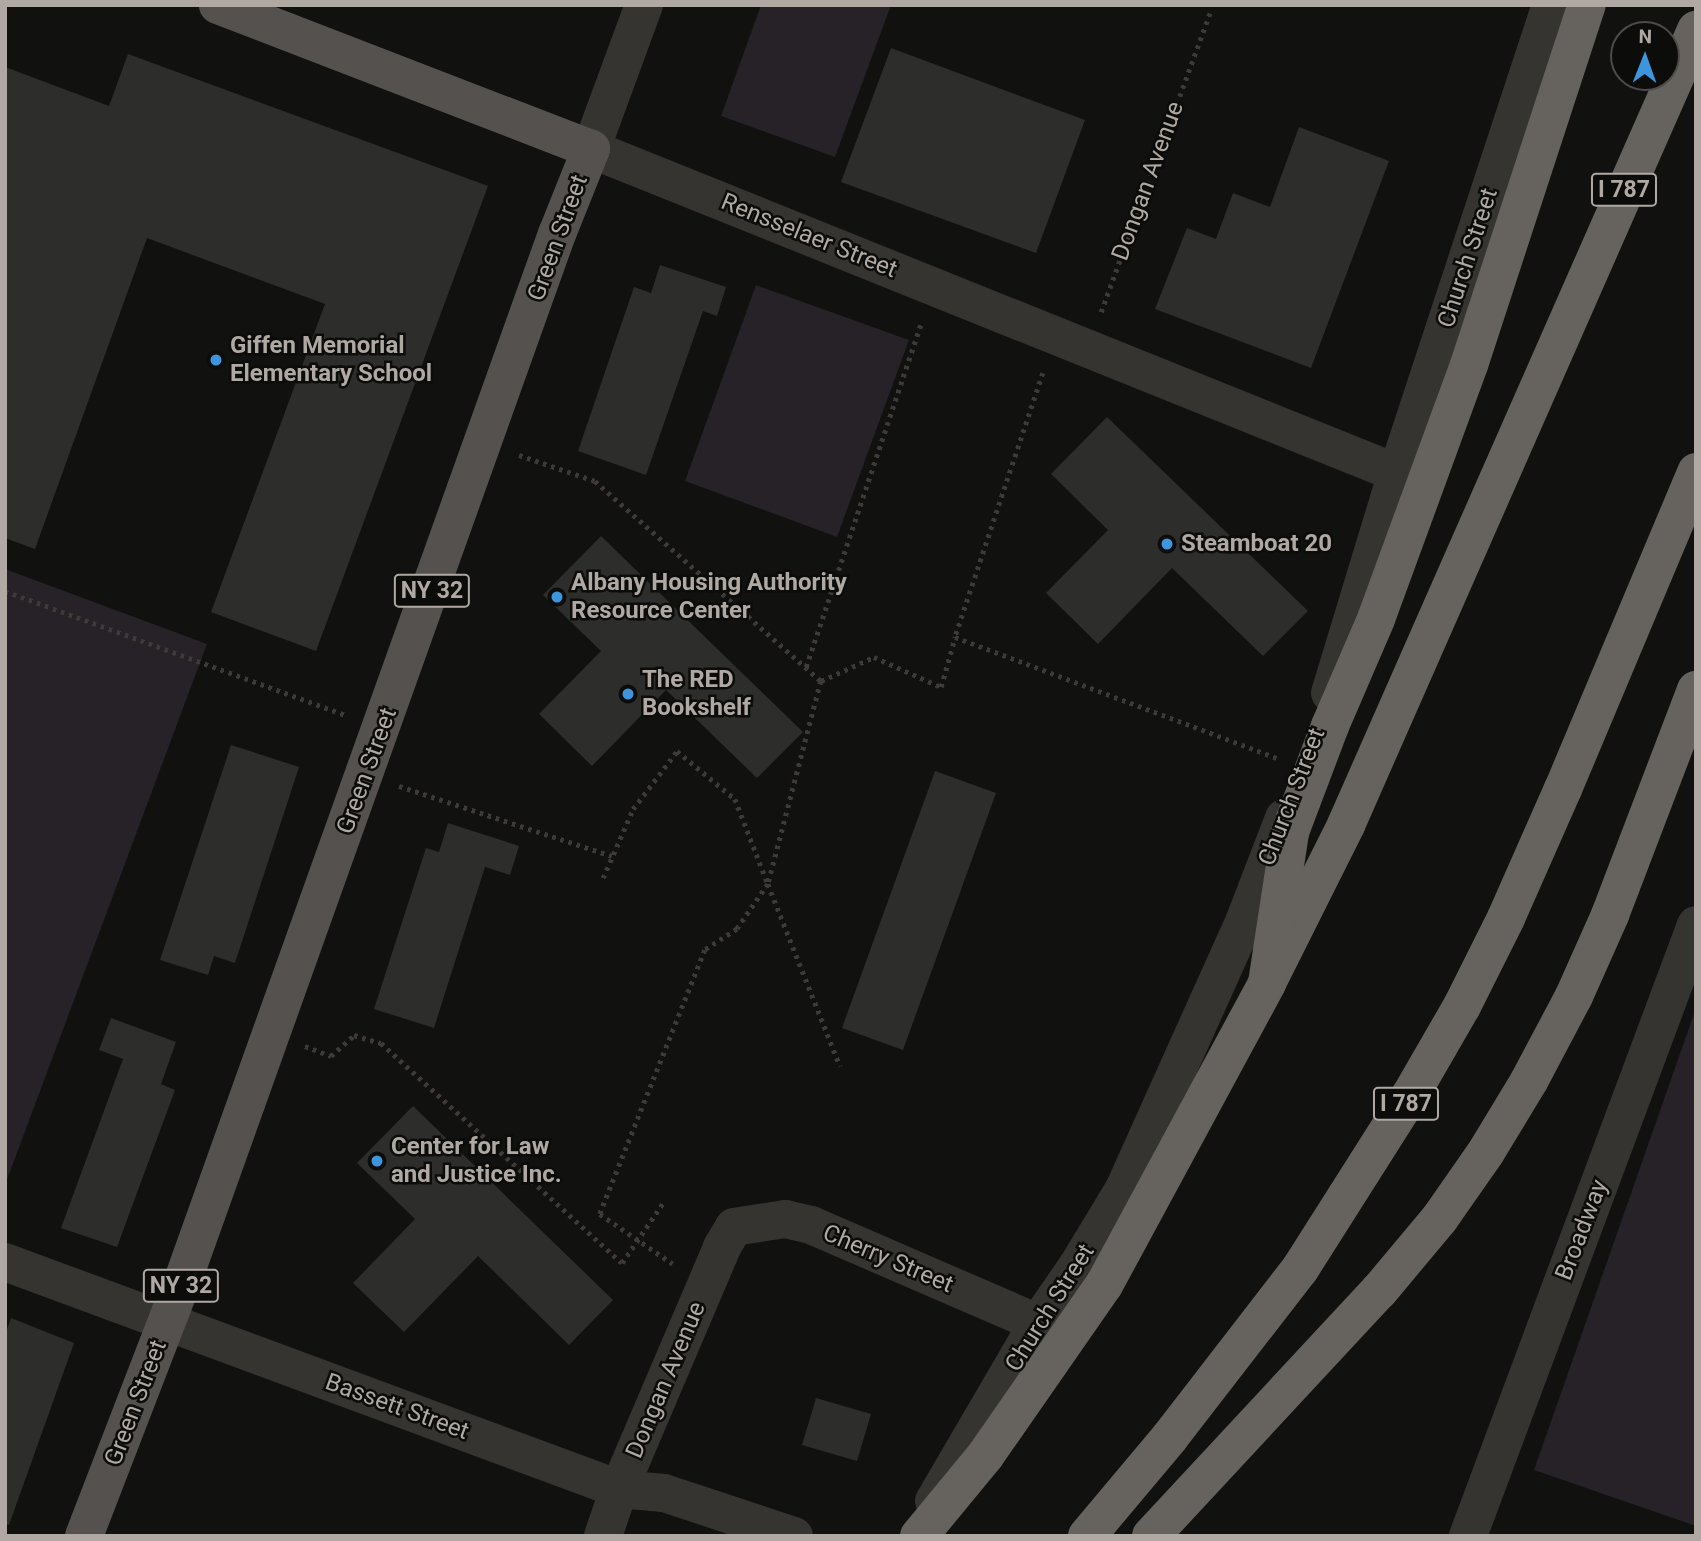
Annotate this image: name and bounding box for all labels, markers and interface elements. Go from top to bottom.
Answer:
north arrow [1610,21,1680,91]
text: N [1638,25,1652,48]
street label: Dongan Avenue [1106,98,1190,264]
road number: I 787 [1591,170,1657,210]
street label: Green Street [522,171,594,305]
street label: Church Street [1432,185,1504,331]
street label: Rensselaer Street [717,188,901,284]
place label: Giffen Memorial Elementary School [230,332,432,388]
marker: Giffen Memorial Elementary School [208,352,224,368]
place label: Steamboat 20 [1181,530,1332,558]
marker: Steamboat 20 [1159,536,1175,552]
place label: Albany Housing Authority Resource Center [571,569,847,625]
road number: NY 32 [394,572,471,610]
marker: Albany Housing Authority Resource Center [549,589,565,605]
place label: The RED Bookshelf [642,666,751,722]
marker: The RED Bookshelf [620,686,636,702]
street label: Green Street [331,704,403,838]
street label: Church Street [1253,724,1331,870]
road number: I 787 [1373,1084,1439,1124]
place label: Center for Law and Justice Inc. [391,1133,562,1189]
marker: Center for Law and Justice Inc. [369,1153,385,1169]
street label: Broadway [1550,1176,1614,1284]
street label: Cherry Street [819,1219,957,1299]
street label: Church Street [999,1239,1101,1377]
road number: NY 32 [142,1266,220,1306]
street label: Dongan Avenue [620,1298,712,1462]
street label: Green Street [99,1336,173,1470]
street label: Bassett Street [321,1368,473,1446]

